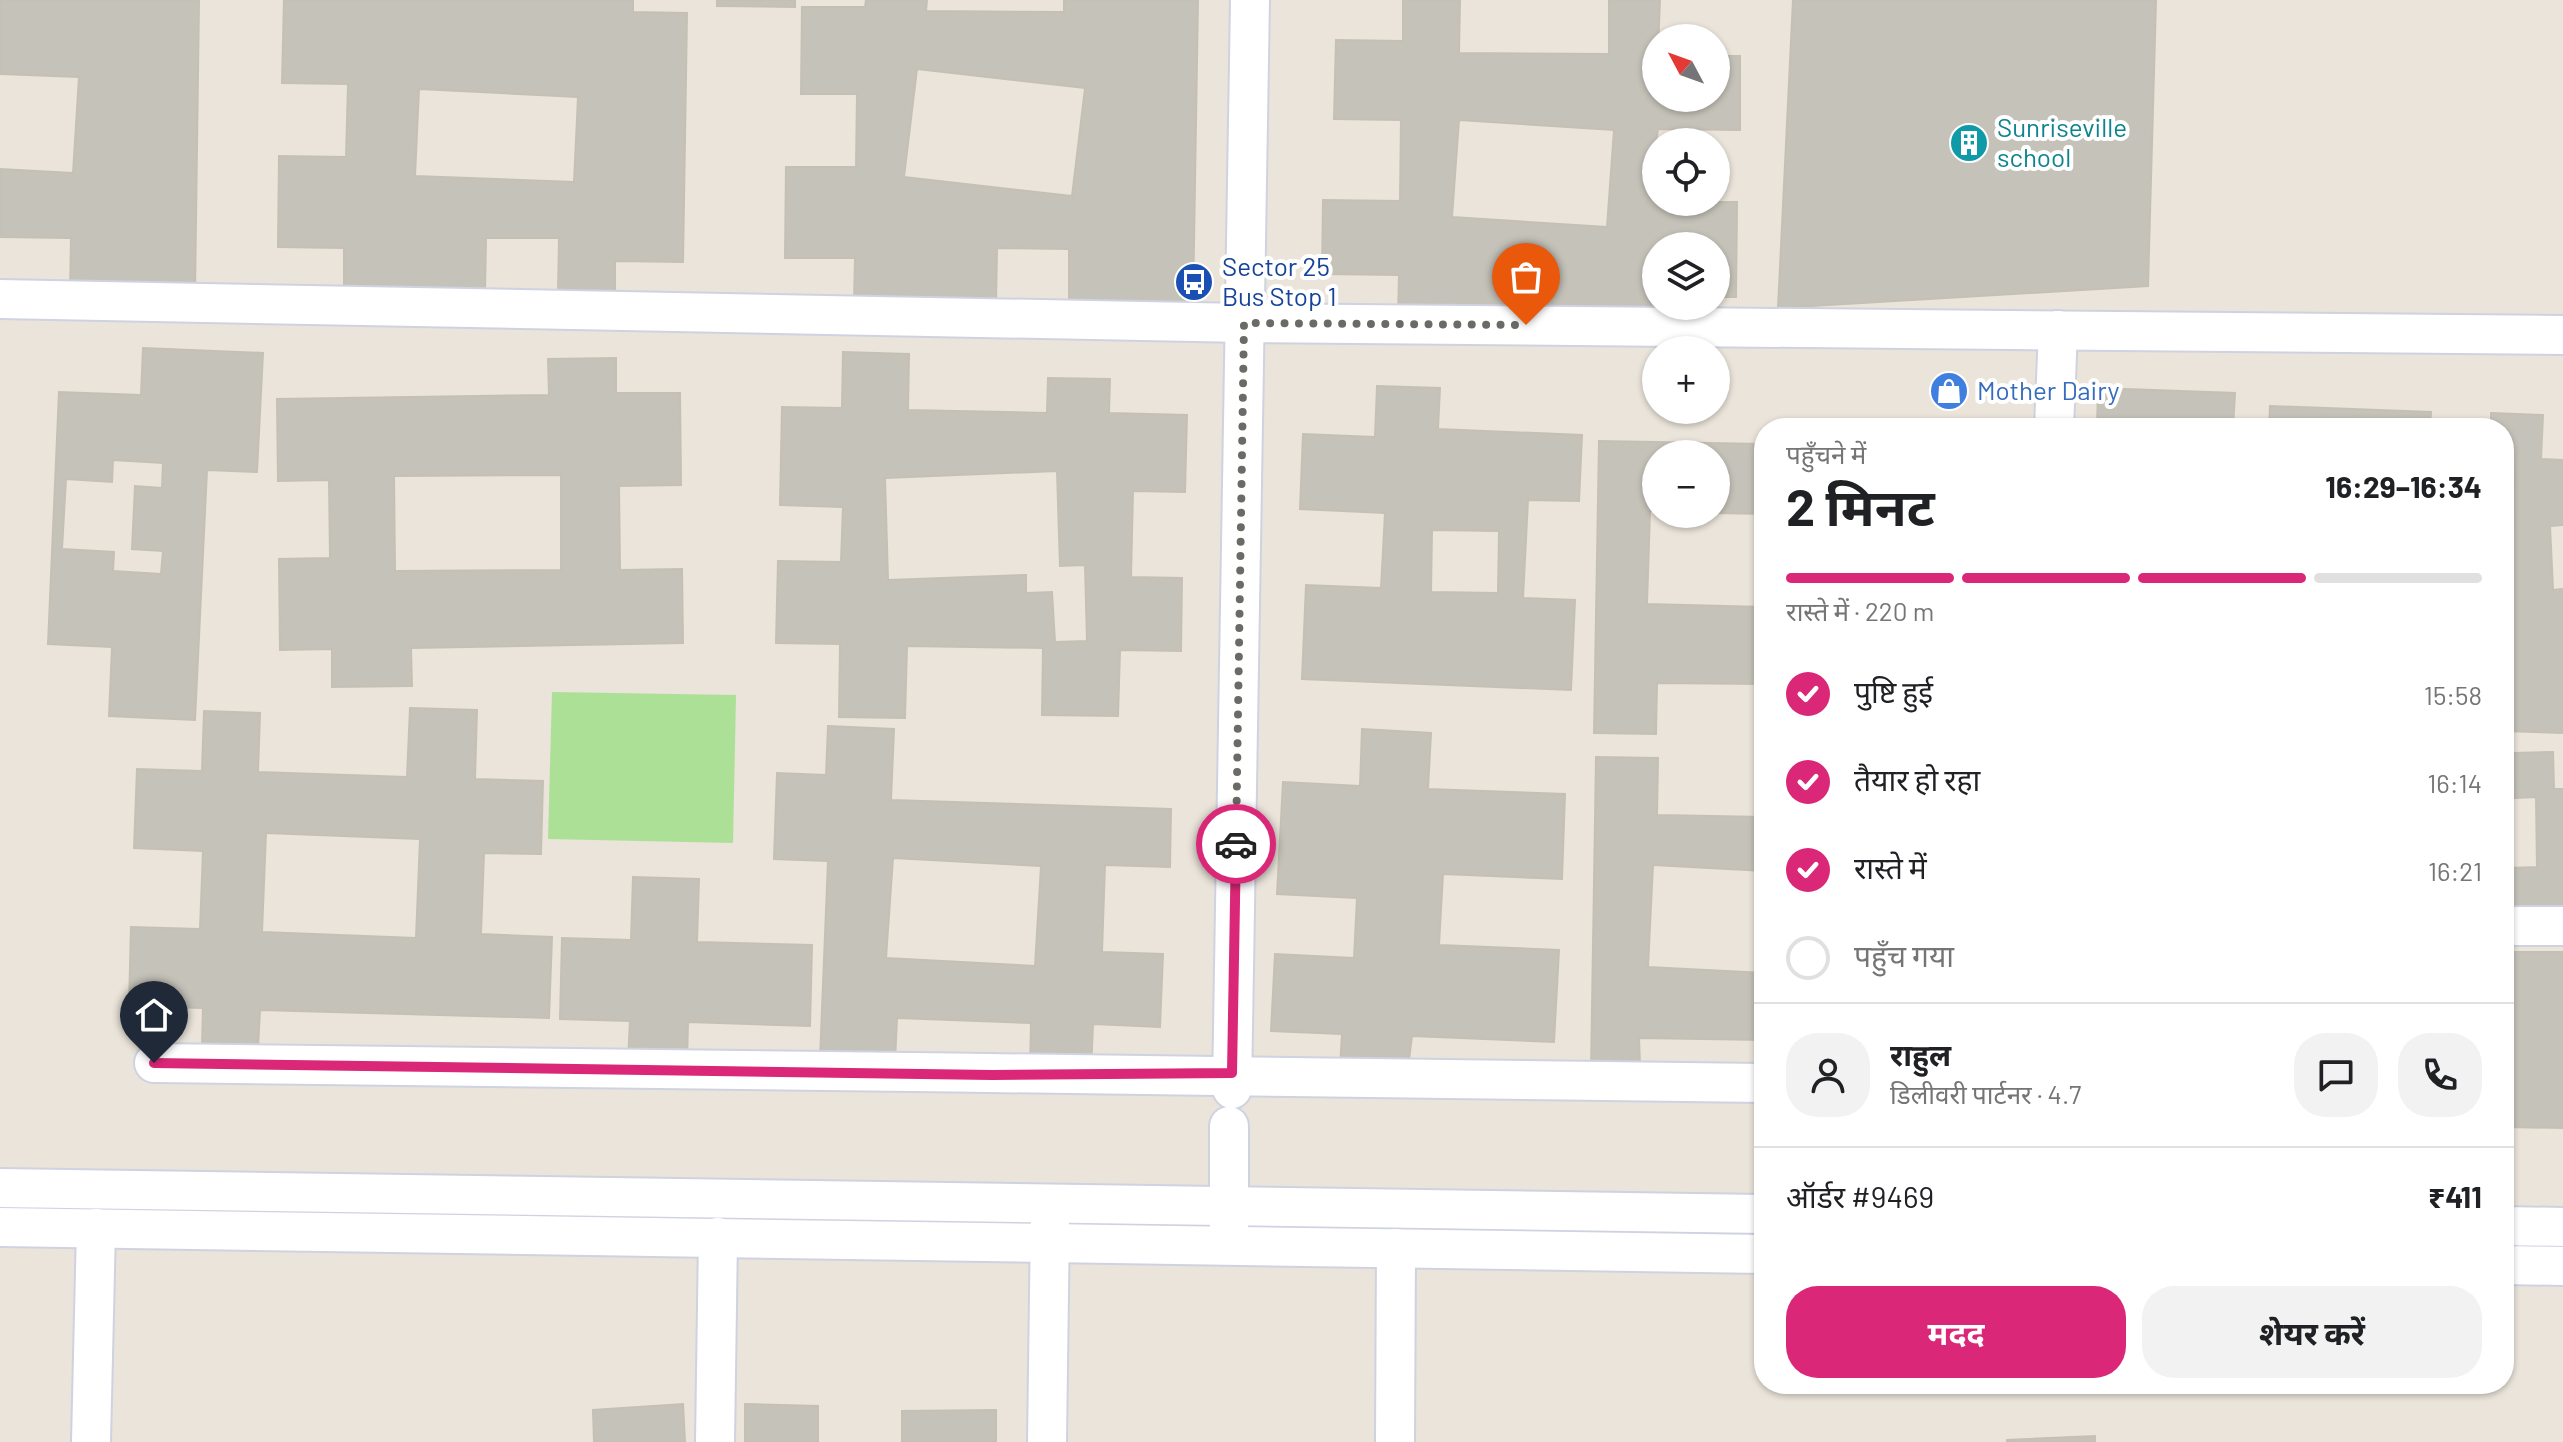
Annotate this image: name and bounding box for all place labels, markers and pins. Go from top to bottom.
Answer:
place label: Sunriseville school [1997,111,2127,172]
building icon: Sunriseville school [1948,122,1990,164]
pin [1492,243,1560,325]
place label: Sector 25 Bus Stop 1 [1222,250,1337,311]
bus stop icon: Sector 25 Bus Stop 1 [1173,261,1215,303]
shop icon: Mother Dairy [1928,370,1970,412]
place label: Mother Dairy [1977,374,2119,405]
pin [120,981,188,1063]

